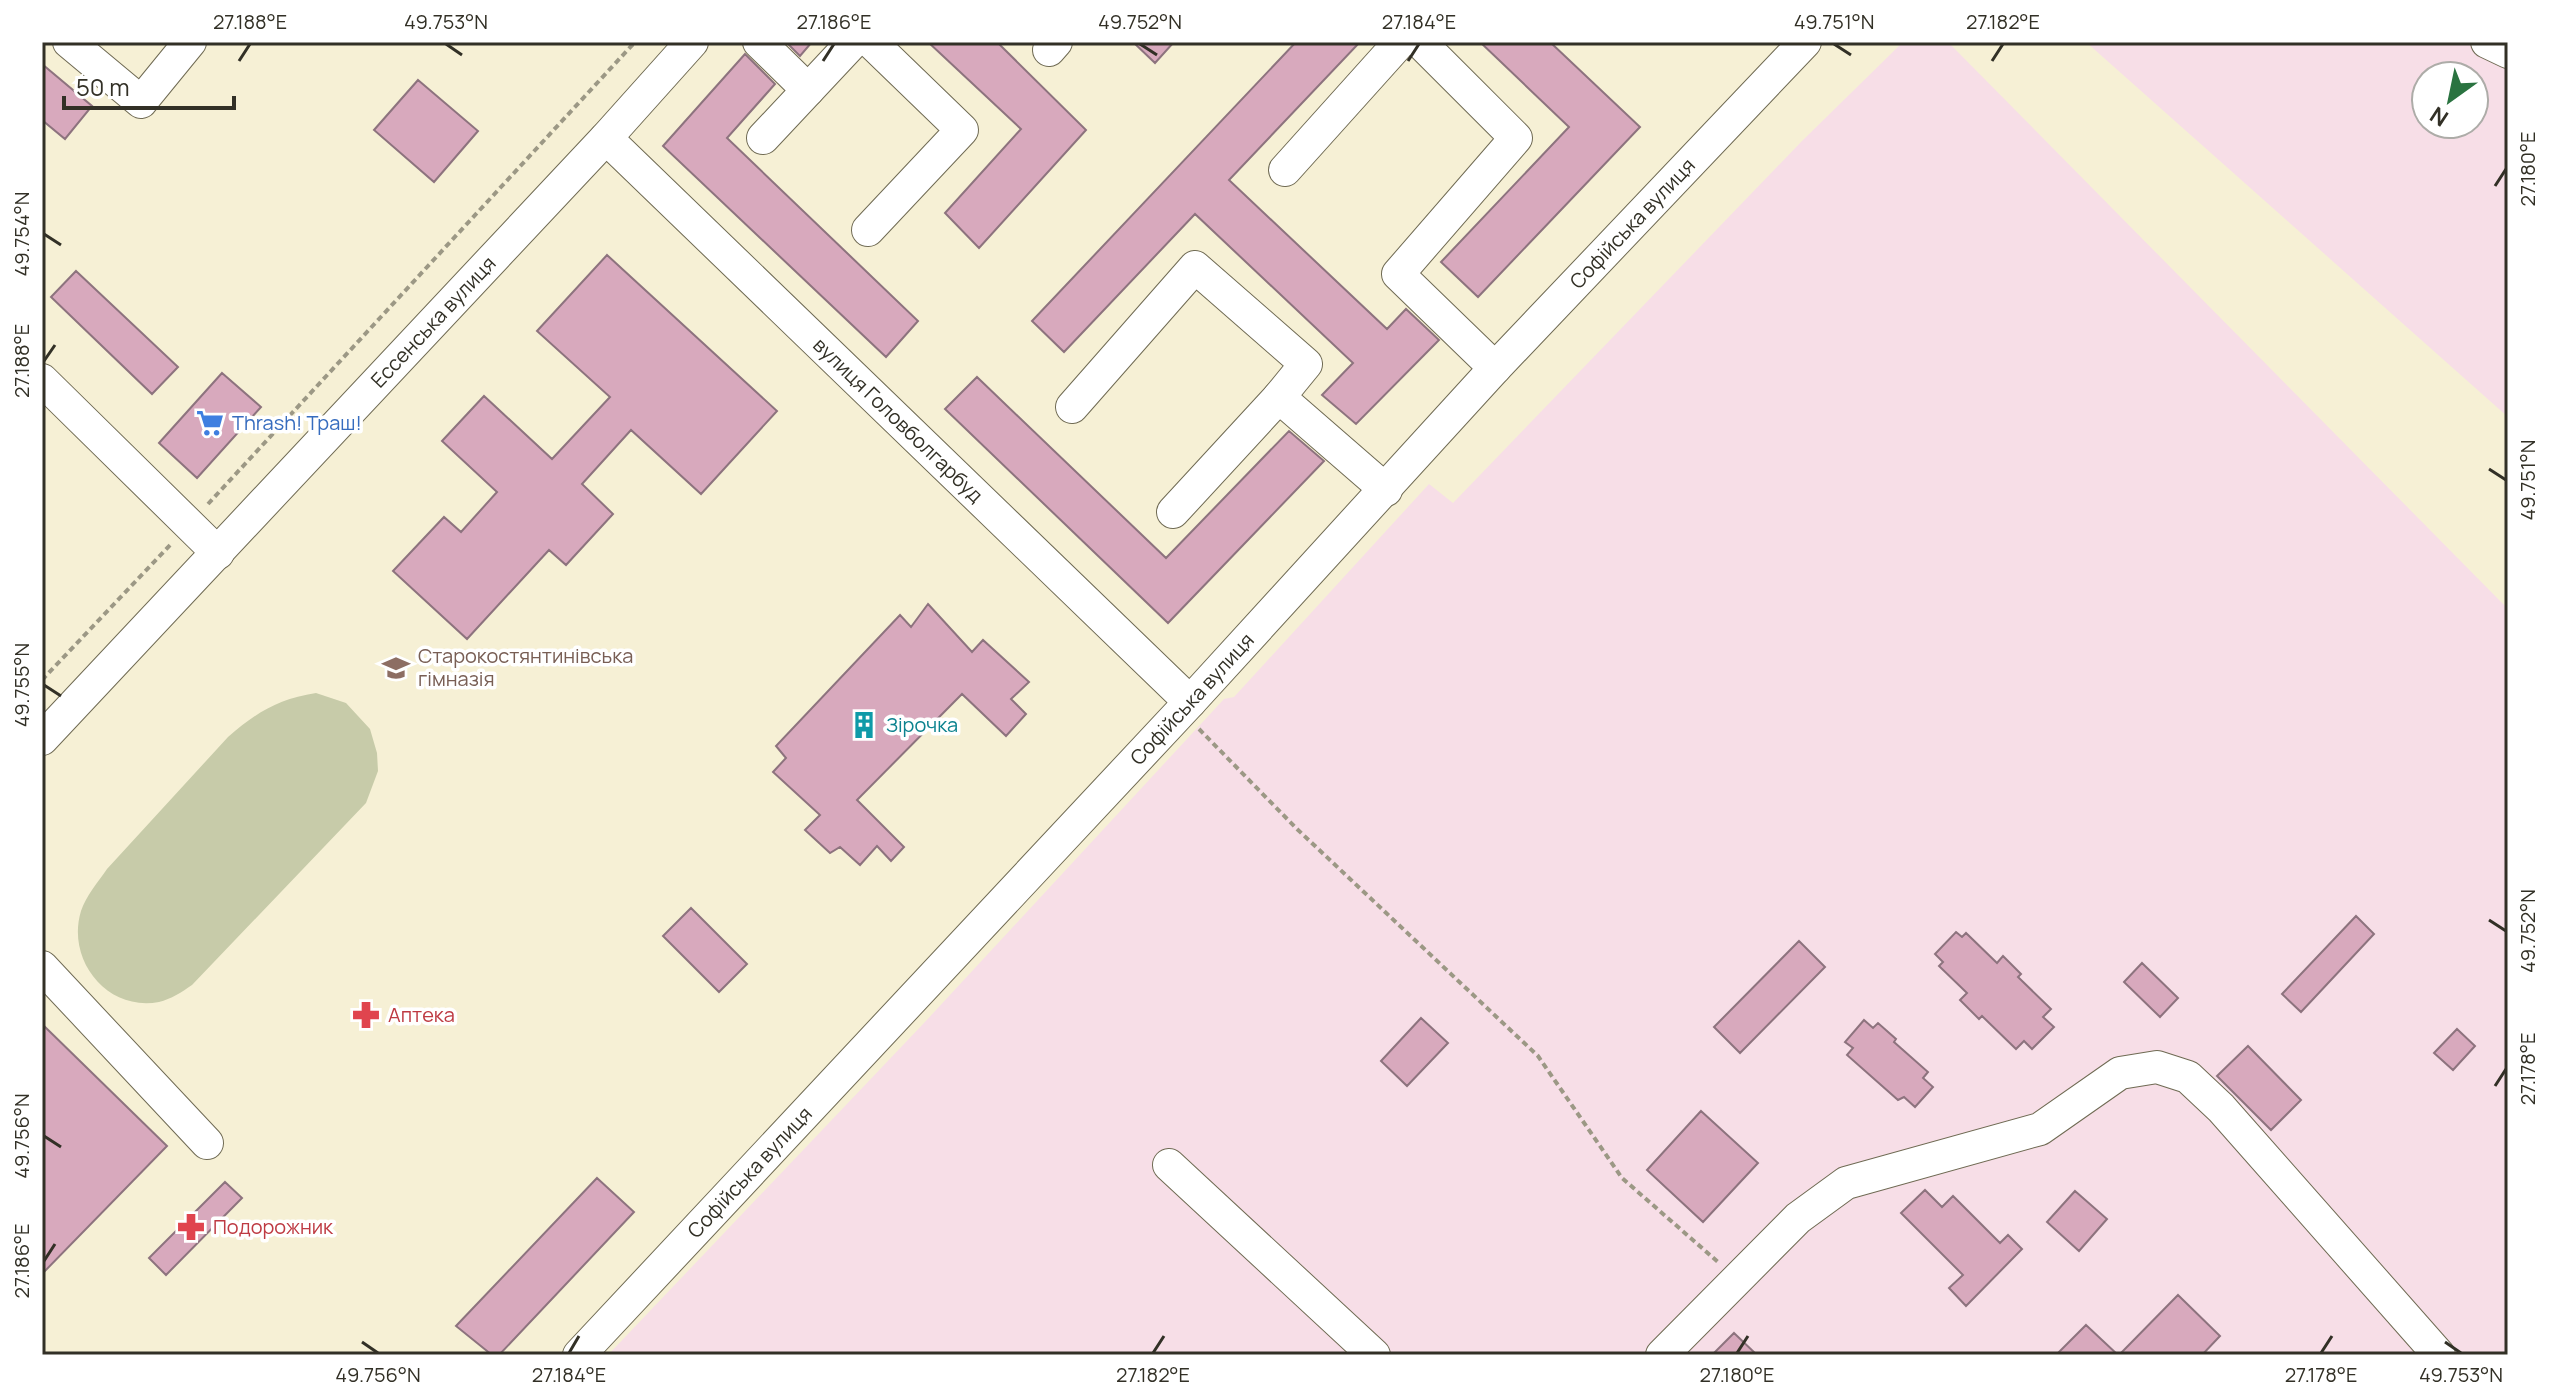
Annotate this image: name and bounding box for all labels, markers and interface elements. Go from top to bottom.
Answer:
text: 27.188°E [213,8,287,35]
text: 49.753°N [404,8,488,35]
text: 27.186°E [797,8,872,35]
text: 49.752°N [1098,8,1182,35]
text: 27.184°E [1382,8,1456,35]
text: 49.751°N [1794,8,1874,35]
text: 27.182°E [1966,8,2040,35]
scale bar [64,60,234,110]
north arrow [2410,60,2490,140]
text: 50 m [76,70,130,103]
text: N [2424,100,2454,134]
text: 27.180°E [2514,132,2541,206]
street label: Софійська вулиця [1563,152,1701,294]
text: 49.754°N [8,192,35,276]
street label: Ессенська вулиця [365,250,501,393]
text: 27.188°E [8,324,35,398]
street label: вулиця Головболгарбуд [808,331,989,508]
supermarket icon: Thrash! Траш! [195,408,225,438]
place label: Thrash! Траш! [232,409,362,436]
text: 49.751°N [2514,440,2541,520]
street label: Софійська вулиця [1124,627,1260,770]
place label: Старокостянтинівська гімназія [418,642,633,692]
text: 49.755°N [8,643,35,727]
school or university icon: Старокостянтинівська гімназія [381,653,411,683]
building icon: Зірочка [849,710,879,740]
place label: Зірочка [886,711,958,738]
text: 49.752°N [2514,889,2541,973]
pharmacy icon: Аптека [351,1000,381,1030]
place label: Аптека [388,1001,455,1028]
text: 27.178°E [2514,1033,2541,1105]
text: 49.756°N [8,1093,35,1179]
street label: Софійська вулиця [681,1101,818,1244]
pharmacy icon: Подорожник [176,1212,206,1242]
place label: Подорожник [213,1213,334,1240]
text: 27.186°E [8,1224,35,1299]
text: 49.756°N [335,1361,421,1388]
text: 27.184°E [532,1361,606,1388]
text: 27.182°E [1116,1361,1190,1388]
text: 27.180°E [1700,1361,1774,1388]
text: 27.178°E [2285,1361,2357,1388]
text: 49.753°N [2419,1361,2503,1388]

